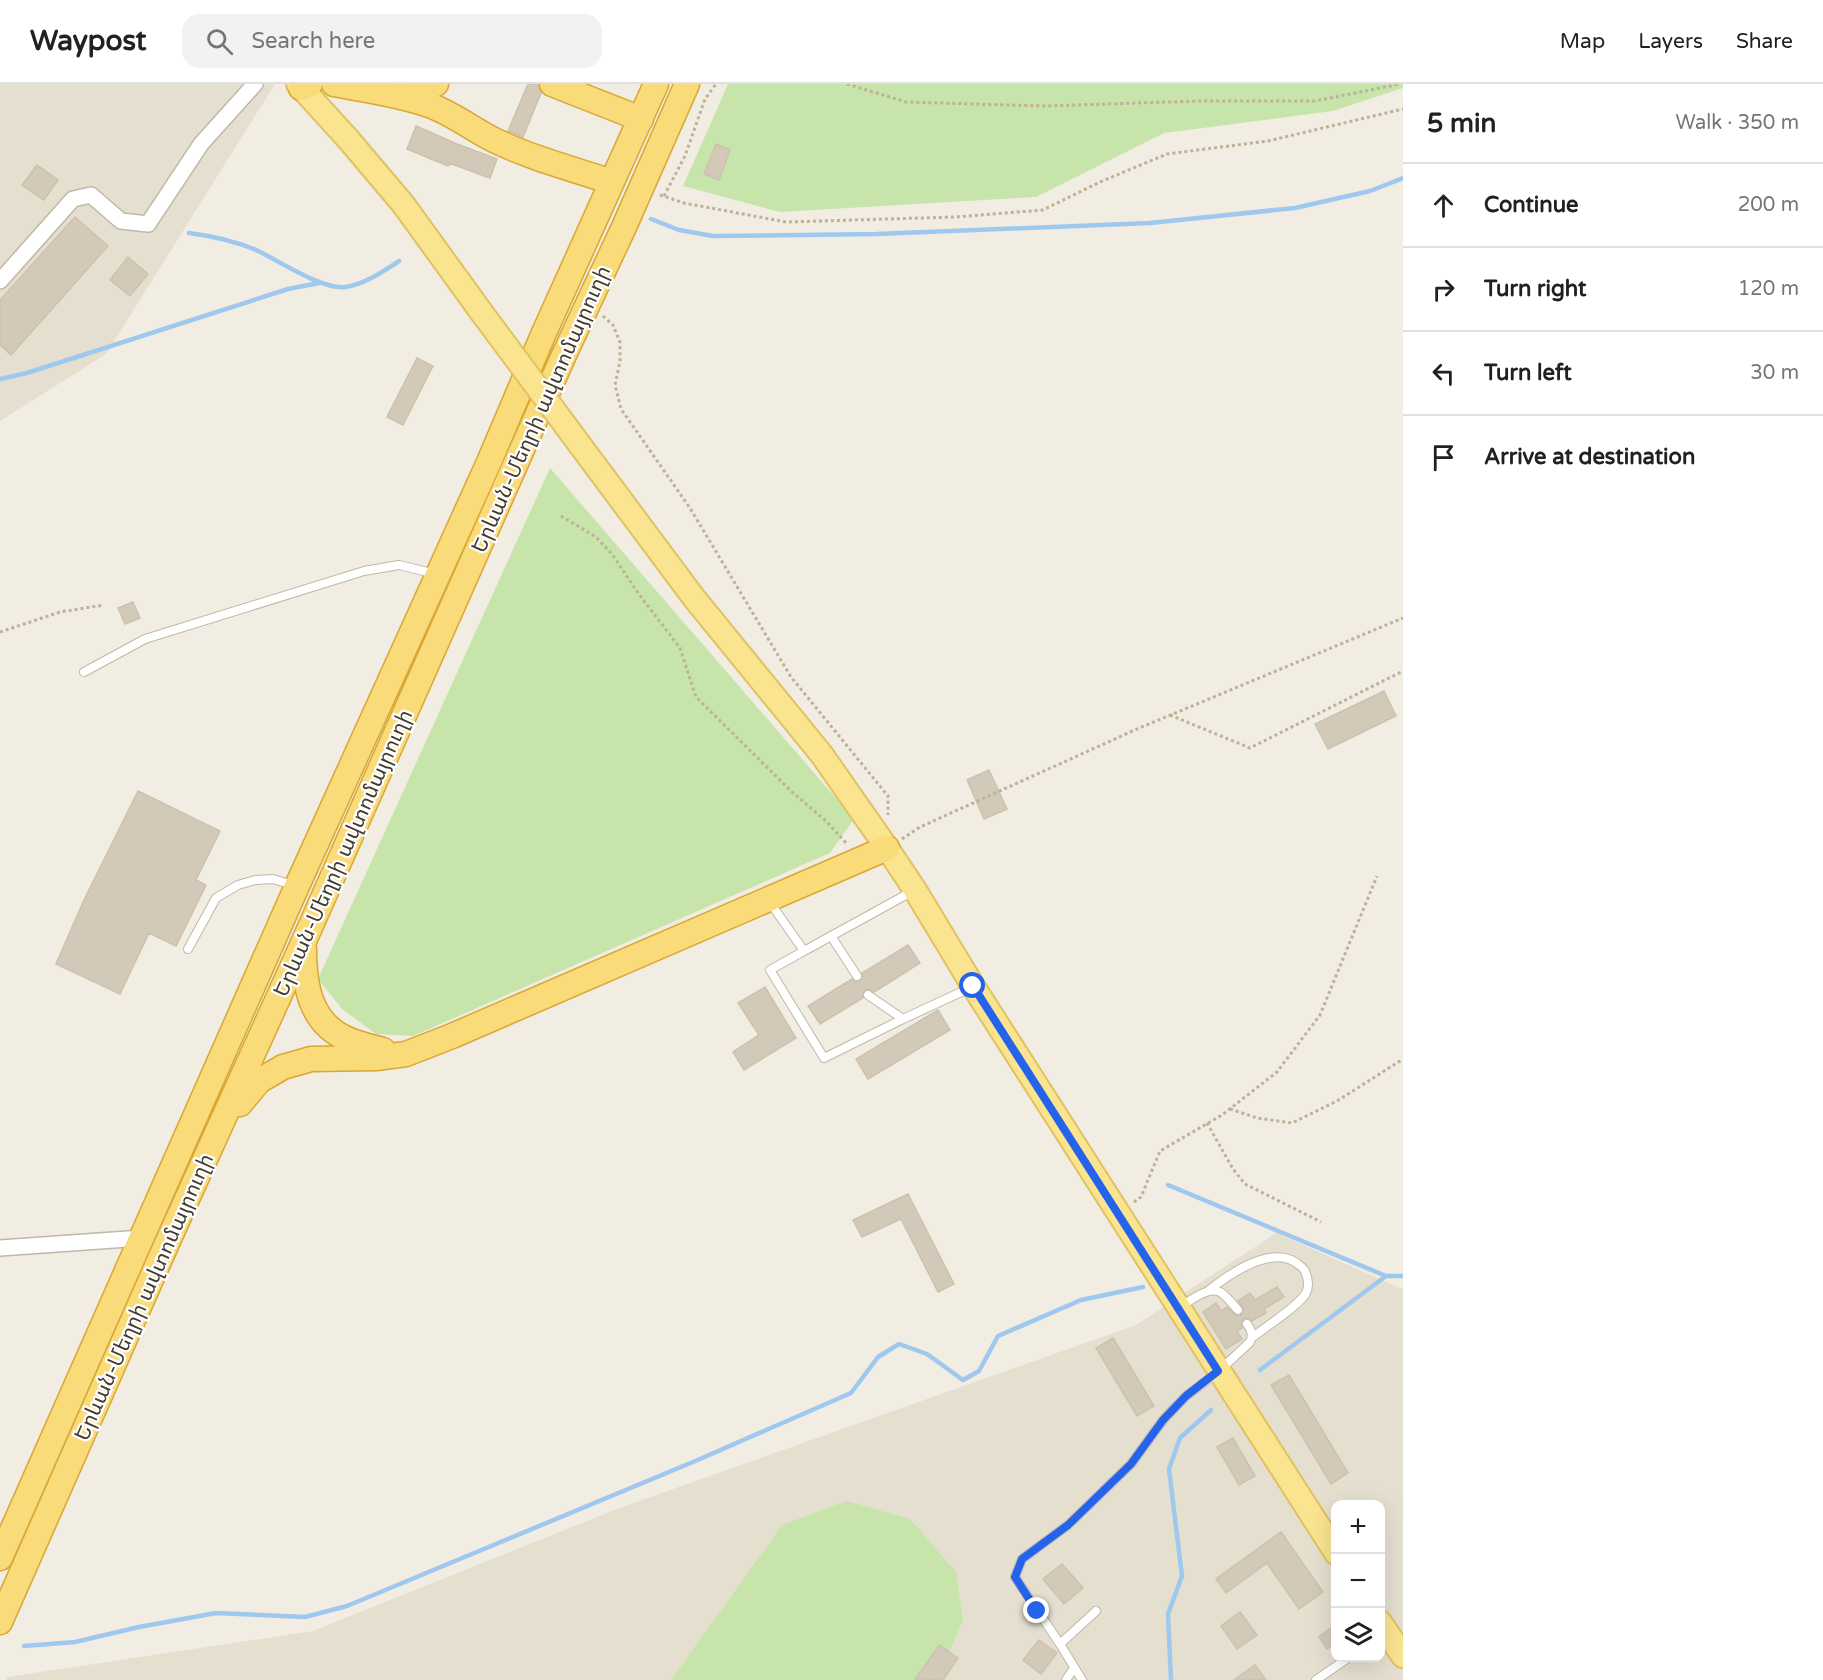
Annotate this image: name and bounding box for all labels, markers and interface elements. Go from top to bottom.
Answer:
search box [182,14,602,68]
text: Waypost [30,24,146,58]
icon: search [203,25,236,58]
text: Search here [251,28,375,54]
text: Map [1560,29,1605,54]
text: Layers [1638,29,1703,54]
text: Share [1736,29,1793,54]
text: 5 min [1427,108,1496,139]
text: Walk · 350 m [1676,111,1799,135]
icon: ahead [1427,189,1460,222]
text: Continue [1484,192,1579,218]
text: 200 m [1738,193,1799,217]
street label: Երևան-Մեղրի ավտոմայրուղի [467,262,616,557]
icon: right [1427,273,1460,306]
text: Turn right [1484,276,1586,302]
text: 120 m [1738,277,1799,301]
icon: left [1427,357,1460,390]
text: Turn left [1484,360,1572,386]
text: 30 m [1750,361,1799,385]
icon: arrive [1427,441,1460,474]
text: Arrive at destination [1484,444,1695,470]
street label: Երևան-Մեղրի ավտոմայրուղի [269,706,418,1001]
route start [959,972,985,998]
street label: Երևան-Մեղրի ավտոմայրուղի [70,1150,219,1445]
map controls [1331,1500,1385,1662]
button: + [1331,1500,1385,1554]
button: − [1331,1554,1385,1608]
route end [1023,1597,1049,1623]
button: layers [1331,1608,1385,1662]

